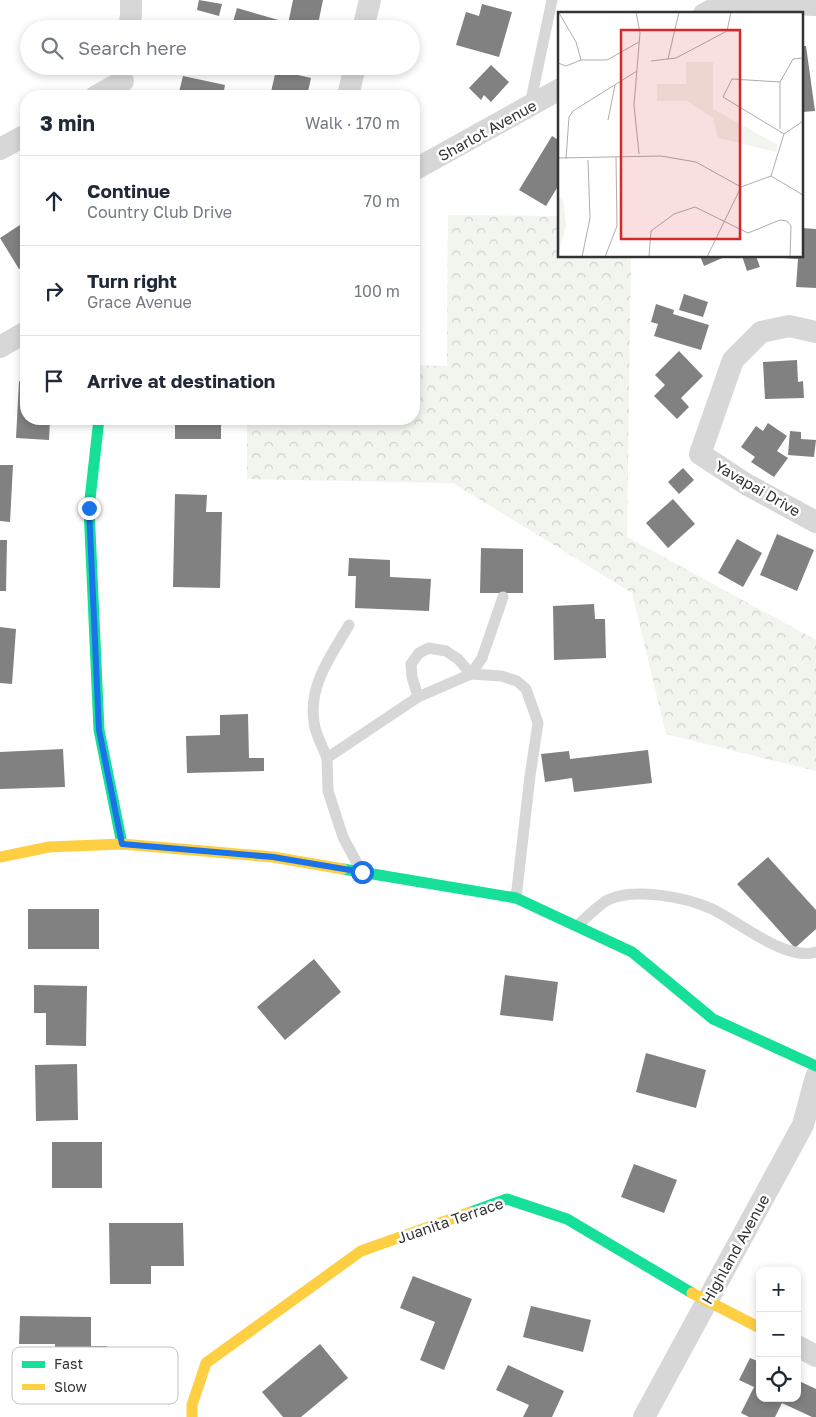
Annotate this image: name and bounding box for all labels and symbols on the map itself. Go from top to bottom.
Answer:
inset map [558,12,804,258]
street label: Sharlot Avenue [435,95,540,164]
street label: Yavapai Drive [712,456,804,520]
route end [78,497,101,520]
route start [351,861,374,884]
street label: Highland Avenue [697,1191,773,1307]
street label: Juanita Terrace [395,1193,506,1247]
legend [12,1347,178,1404]
text: Fast [54,1355,83,1372]
text: Slow [54,1378,87,1395]

